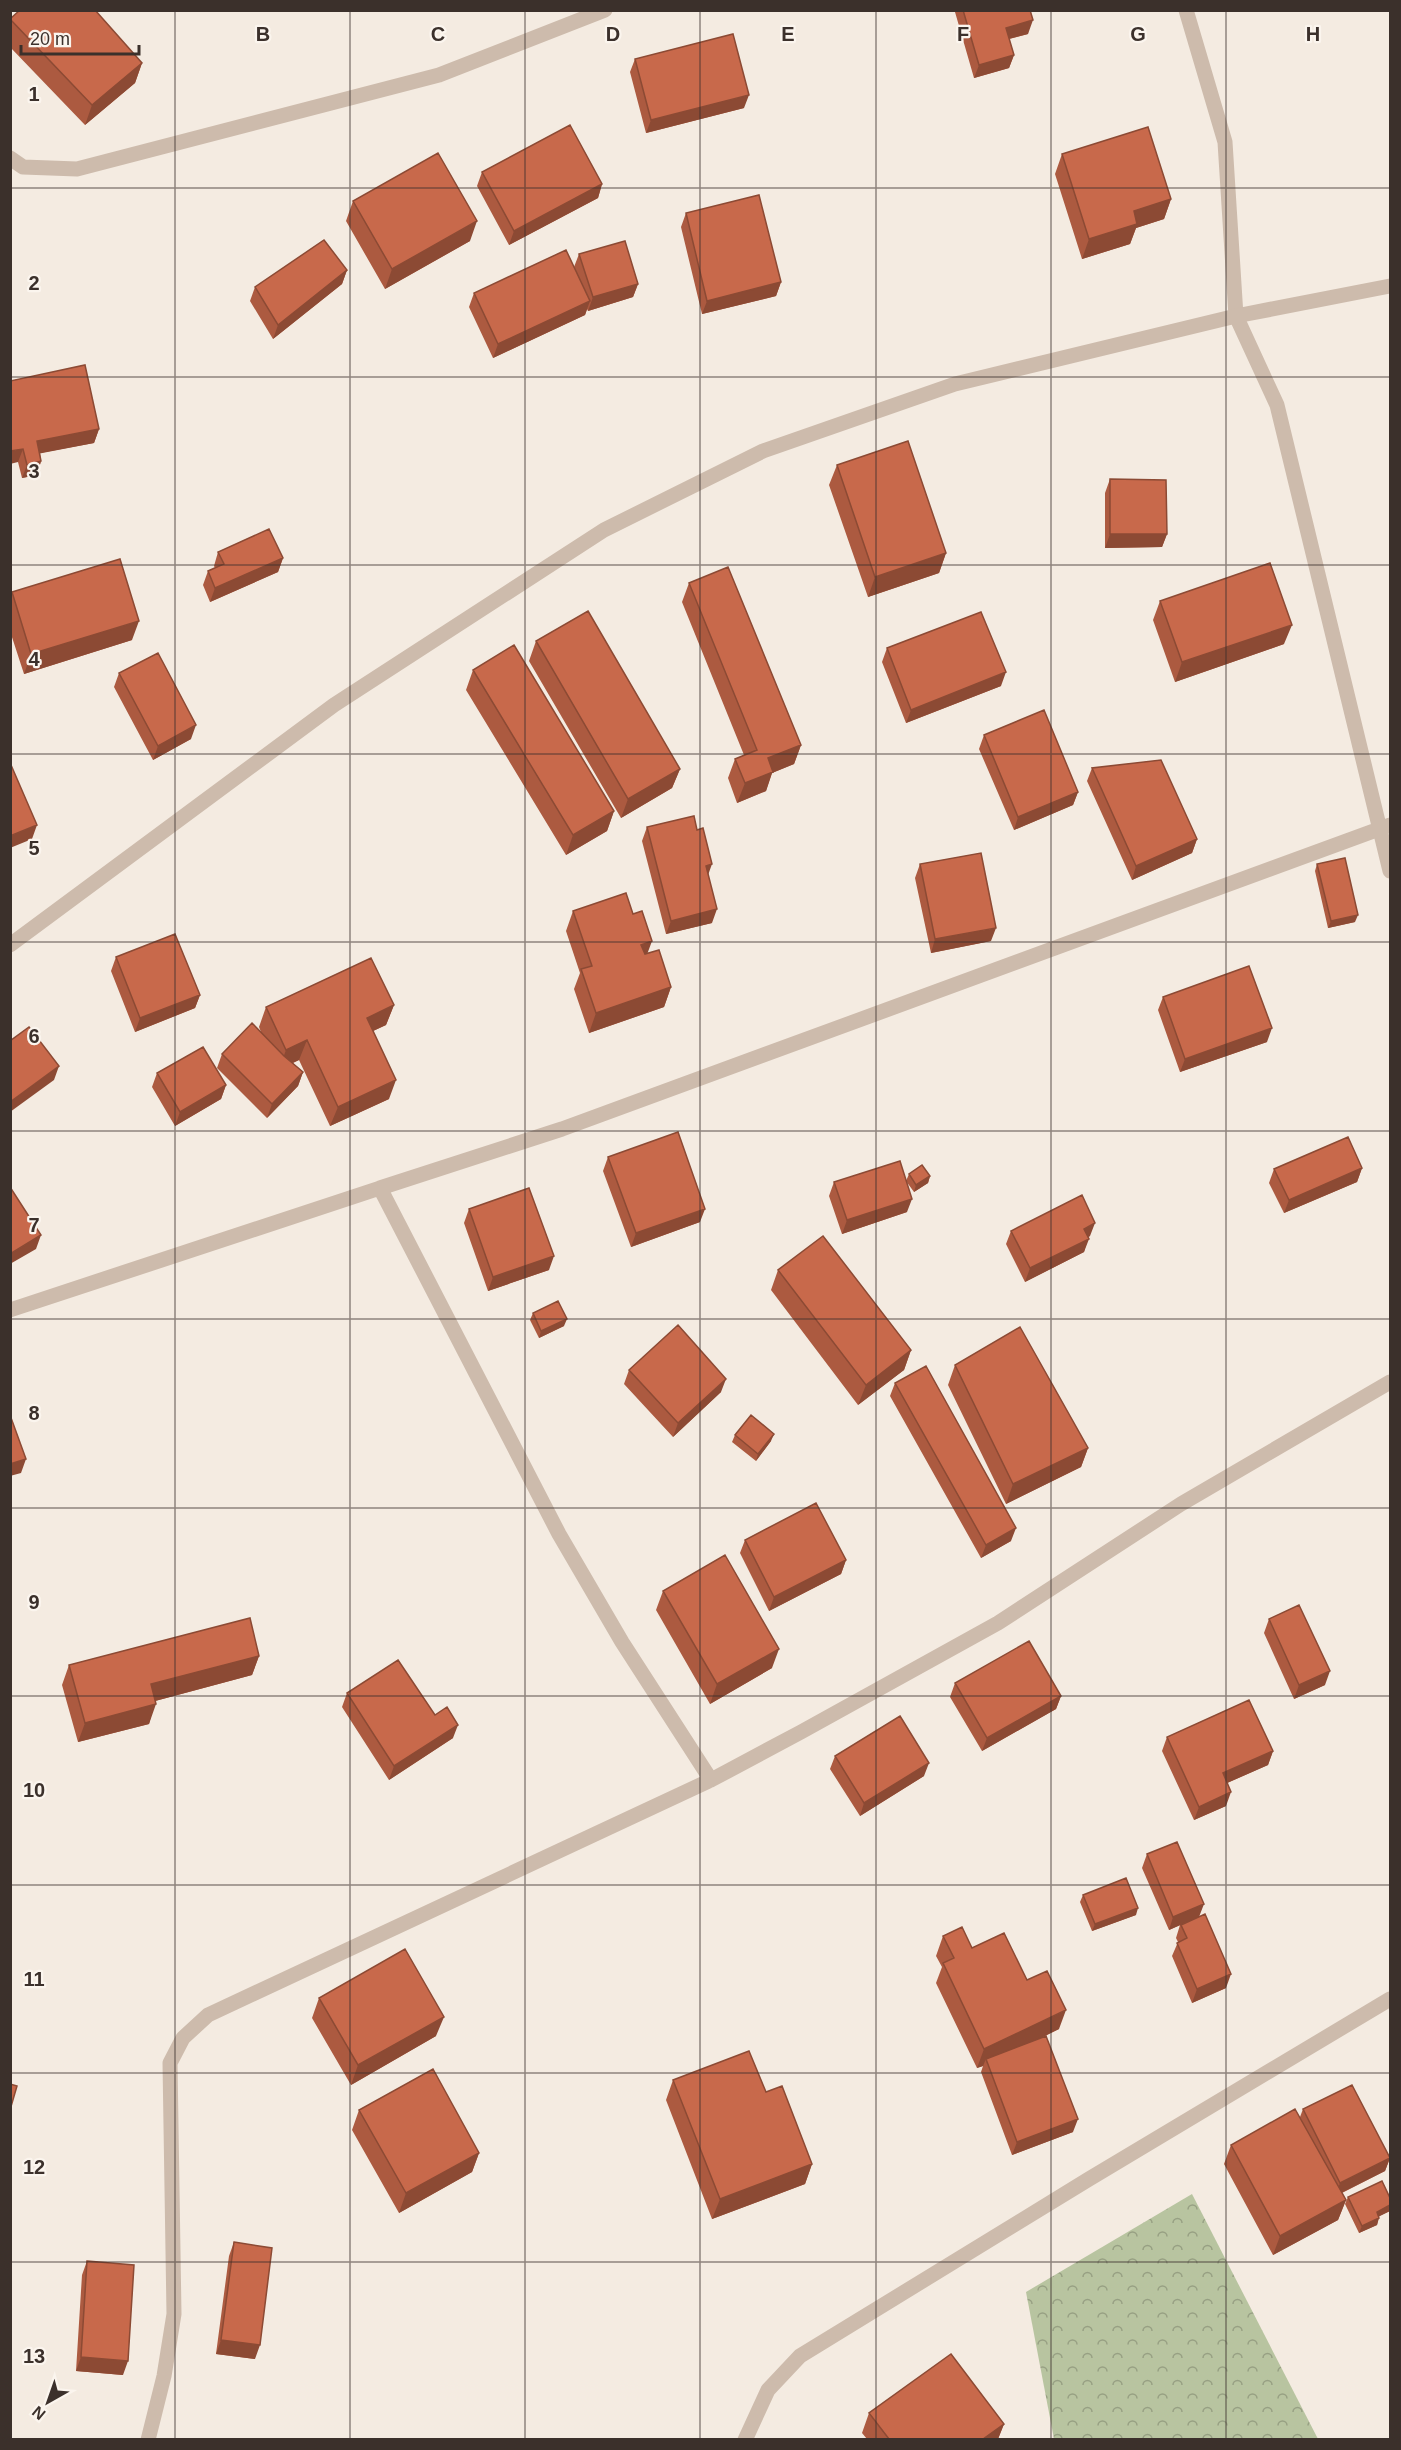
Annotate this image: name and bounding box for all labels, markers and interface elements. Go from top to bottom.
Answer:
scale bar [21,18,140,56]
text: B [256,23,270,45]
text: C [431,23,445,45]
text: D [606,23,620,45]
text: E [781,23,795,45]
text: F [957,23,969,45]
text: G [1130,23,1146,45]
text: H [1306,23,1320,45]
text: 20 m [30,29,70,49]
text: 1 [28,83,40,105]
text: 2 [28,272,40,294]
text: 3 [28,460,40,482]
text: 4 [28,648,40,670]
text: 5 [28,837,40,859]
text: 6 [28,1025,40,1047]
text: 7 [28,1214,40,1236]
text: 8 [28,1402,40,1424]
text: 9 [28,1591,40,1613]
text: 10 [23,1779,45,1801]
text: 11 [23,1968,45,1990]
text: 12 [23,2156,45,2178]
text: 13 [23,2345,45,2367]
north arrow [18,2372,78,2432]
text: N [29,2403,49,2423]

